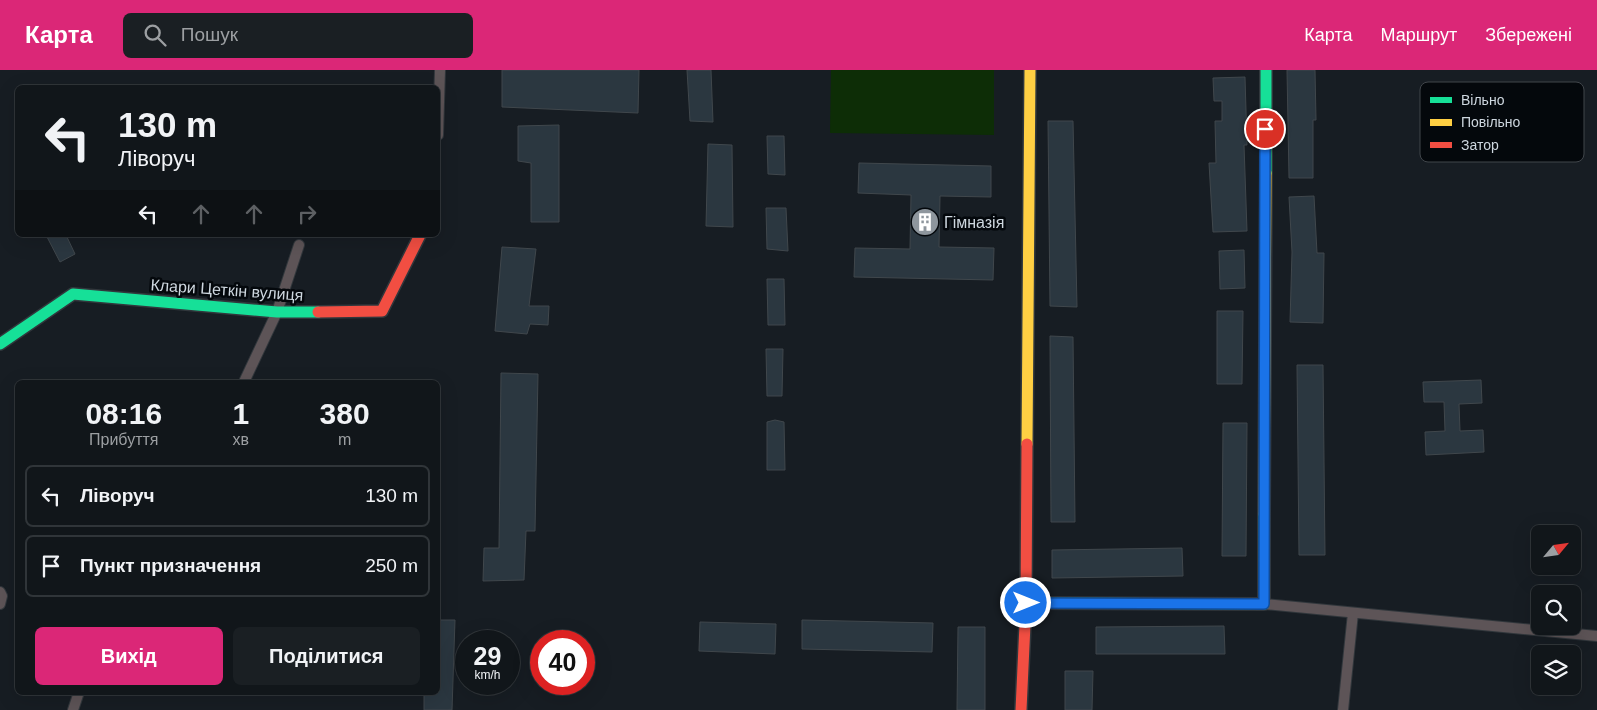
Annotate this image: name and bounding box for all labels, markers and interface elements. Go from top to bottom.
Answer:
search box [123,13,473,58]
text: Карта [25,21,93,48]
icon: search [141,21,169,49]
text: Пошук [181,24,238,45]
text: Карта [1304,25,1352,45]
text: Маршрут [1380,25,1457,45]
text: Збережені [1485,25,1572,45]
legend [1420,82,1584,162]
text: Вільно [1461,92,1505,108]
icon: left [35,105,100,170]
text: 130 m [118,105,217,144]
pin [1244,108,1286,150]
text: Повільно [1461,114,1521,130]
icon: arrive [1251,115,1279,143]
text: Затор [1461,137,1499,153]
text: Ліворуч [118,146,195,171]
icon: left [134,200,162,228]
icon: ahead [187,200,215,228]
icon: ahead [240,200,268,228]
icon: right [293,200,321,228]
building icon: Гімназія [910,207,940,237]
place label: Гімназія [944,214,1004,231]
street label: Клари Цеткін вулиця [150,276,304,304]
text: 08:16 [85,397,162,430]
text: 1 [232,397,249,430]
text: 380 [320,397,370,430]
text: Прибуття [89,431,158,448]
text: хв [233,431,249,448]
text: m [338,431,351,448]
icon: left [37,482,65,510]
text: Ліворуч [80,485,155,506]
text: 130 m [365,485,418,506]
north arrow [1531,525,1581,575]
map controls [1531,525,1581,695]
icon: arrive [37,552,65,580]
text: Пункт призначення [80,555,261,576]
text: 250 m [365,555,418,576]
position arrow [999,576,1051,628]
button: search [1531,585,1581,635]
button: Вихід [35,627,223,685]
button: Поділитися [233,627,420,685]
speed limit sign: 40 [530,630,595,695]
text: 29 [474,642,501,670]
button: layers [1531,645,1581,695]
text: km/h [474,668,501,682]

